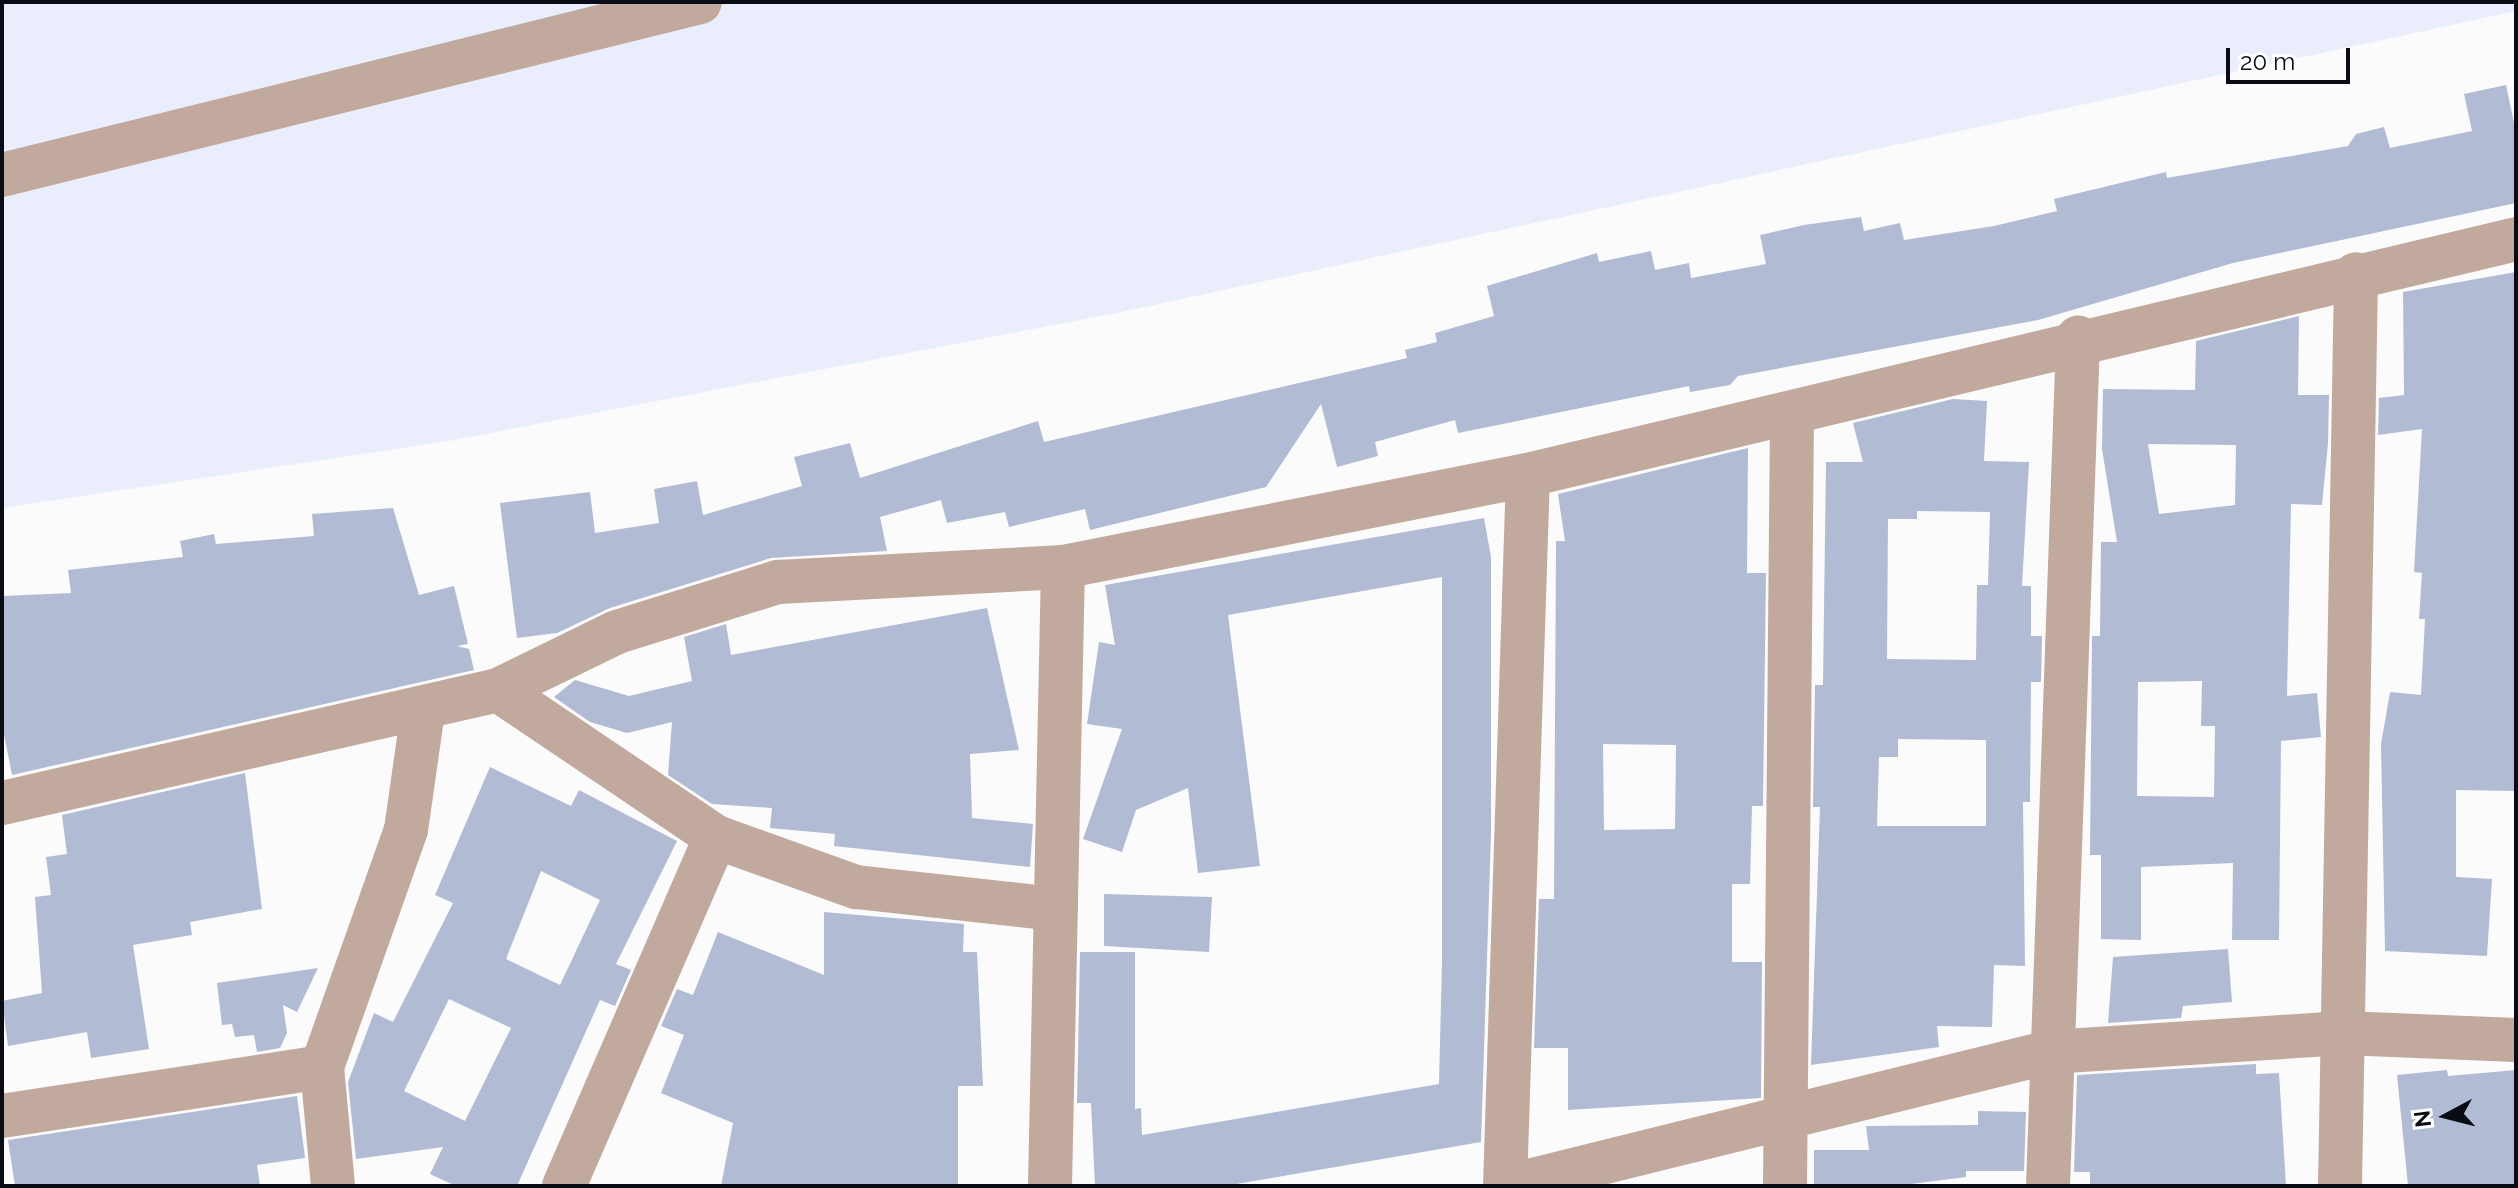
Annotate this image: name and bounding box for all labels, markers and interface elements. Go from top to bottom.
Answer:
scale bar [2230,32,2354,82]
text: 20 m [2240,47,2295,76]
north arrow [2406,1076,2486,1156]
text: N [2408,1109,2436,1129]

